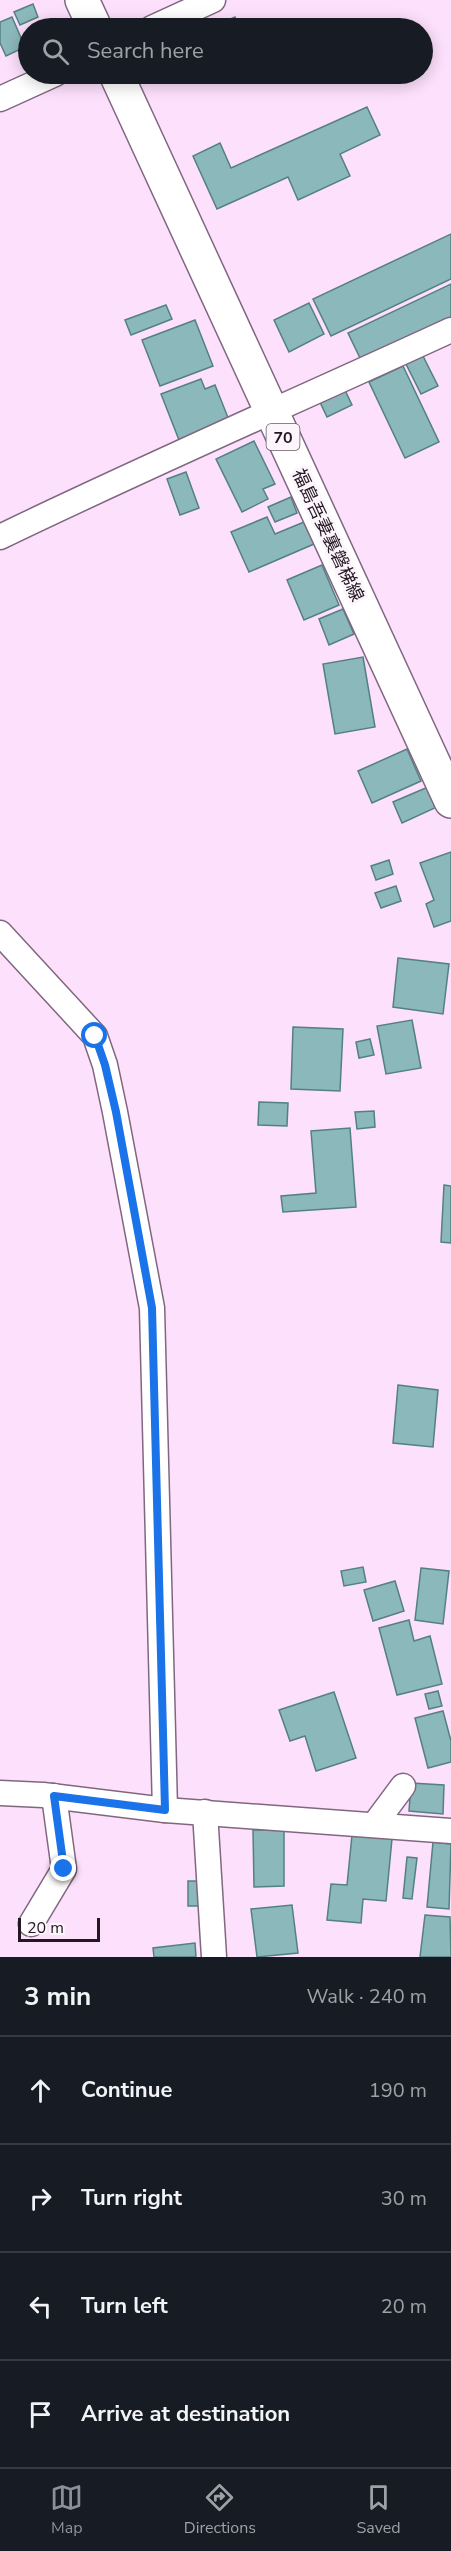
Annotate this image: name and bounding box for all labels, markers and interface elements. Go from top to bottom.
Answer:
search box [18,18,433,84]
icon: search [39,35,72,68]
text: Search here [87,36,204,66]
road number: 70 [266,424,300,450]
street label: 福島吾妻裏磐梯線 [287,465,369,605]
route start [81,1022,107,1048]
route end [50,1855,76,1881]
scale bar [18,1915,100,1942]
text: 20 m [27,1917,64,1939]
text: 3 min [24,1979,91,2014]
text: Walk · 240 m [307,1983,427,2010]
icon: ahead [24,2074,57,2107]
text: Continue [81,2075,172,2105]
text: 190 m [369,2077,427,2104]
icon: right [24,2182,57,2215]
text: Turn right [81,2183,182,2213]
text: 30 m [381,2185,427,2212]
icon: left [24,2290,57,2323]
text: Turn left [81,2291,168,2321]
text: 20 m [381,2293,427,2320]
icon: arrive [24,2398,57,2431]
text: Arrive at destination [81,2399,290,2429]
tab: Map [50,2481,83,2539]
tab: Directions [184,2481,256,2539]
tab: Saved [357,2481,401,2539]

